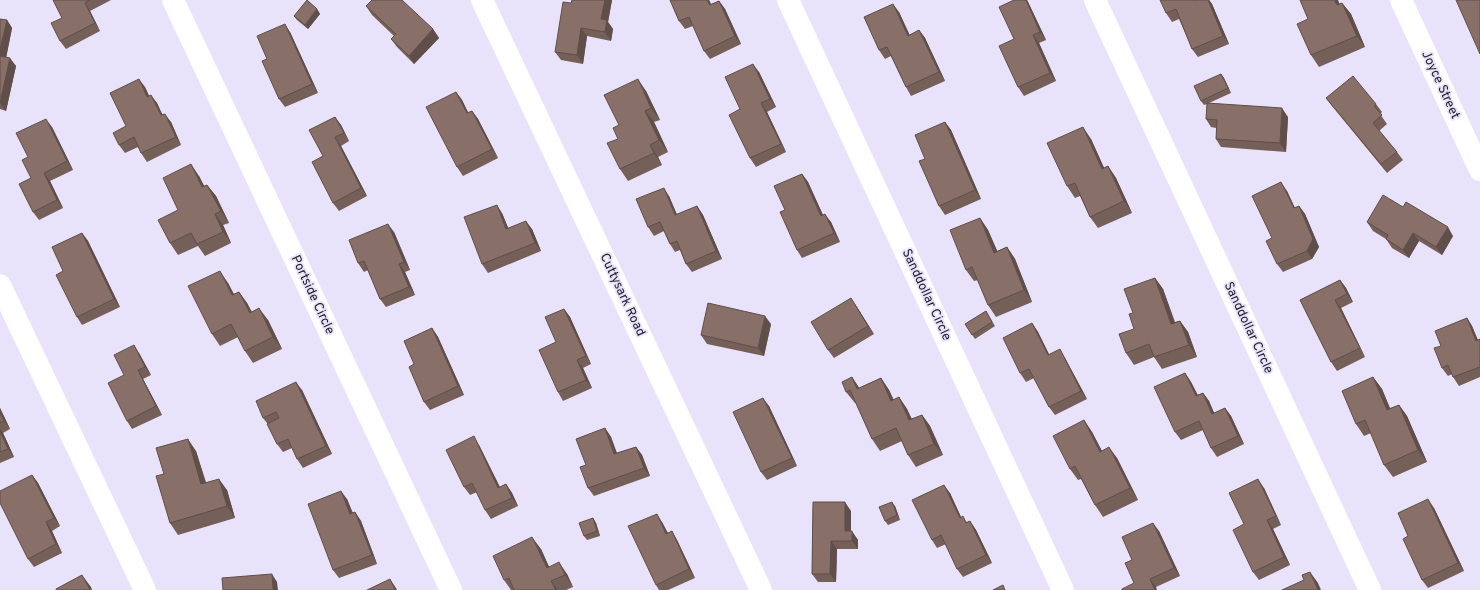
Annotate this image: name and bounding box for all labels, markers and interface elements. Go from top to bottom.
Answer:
street label: Joyce Street [1417,48,1463,122]
street label: Sanddollar Circle [898,247,954,343]
street label: Cuttysark Road [596,251,648,339]
street label: Portside Circle [287,253,337,337]
street label: Sanddollar Circle [1220,280,1276,376]

